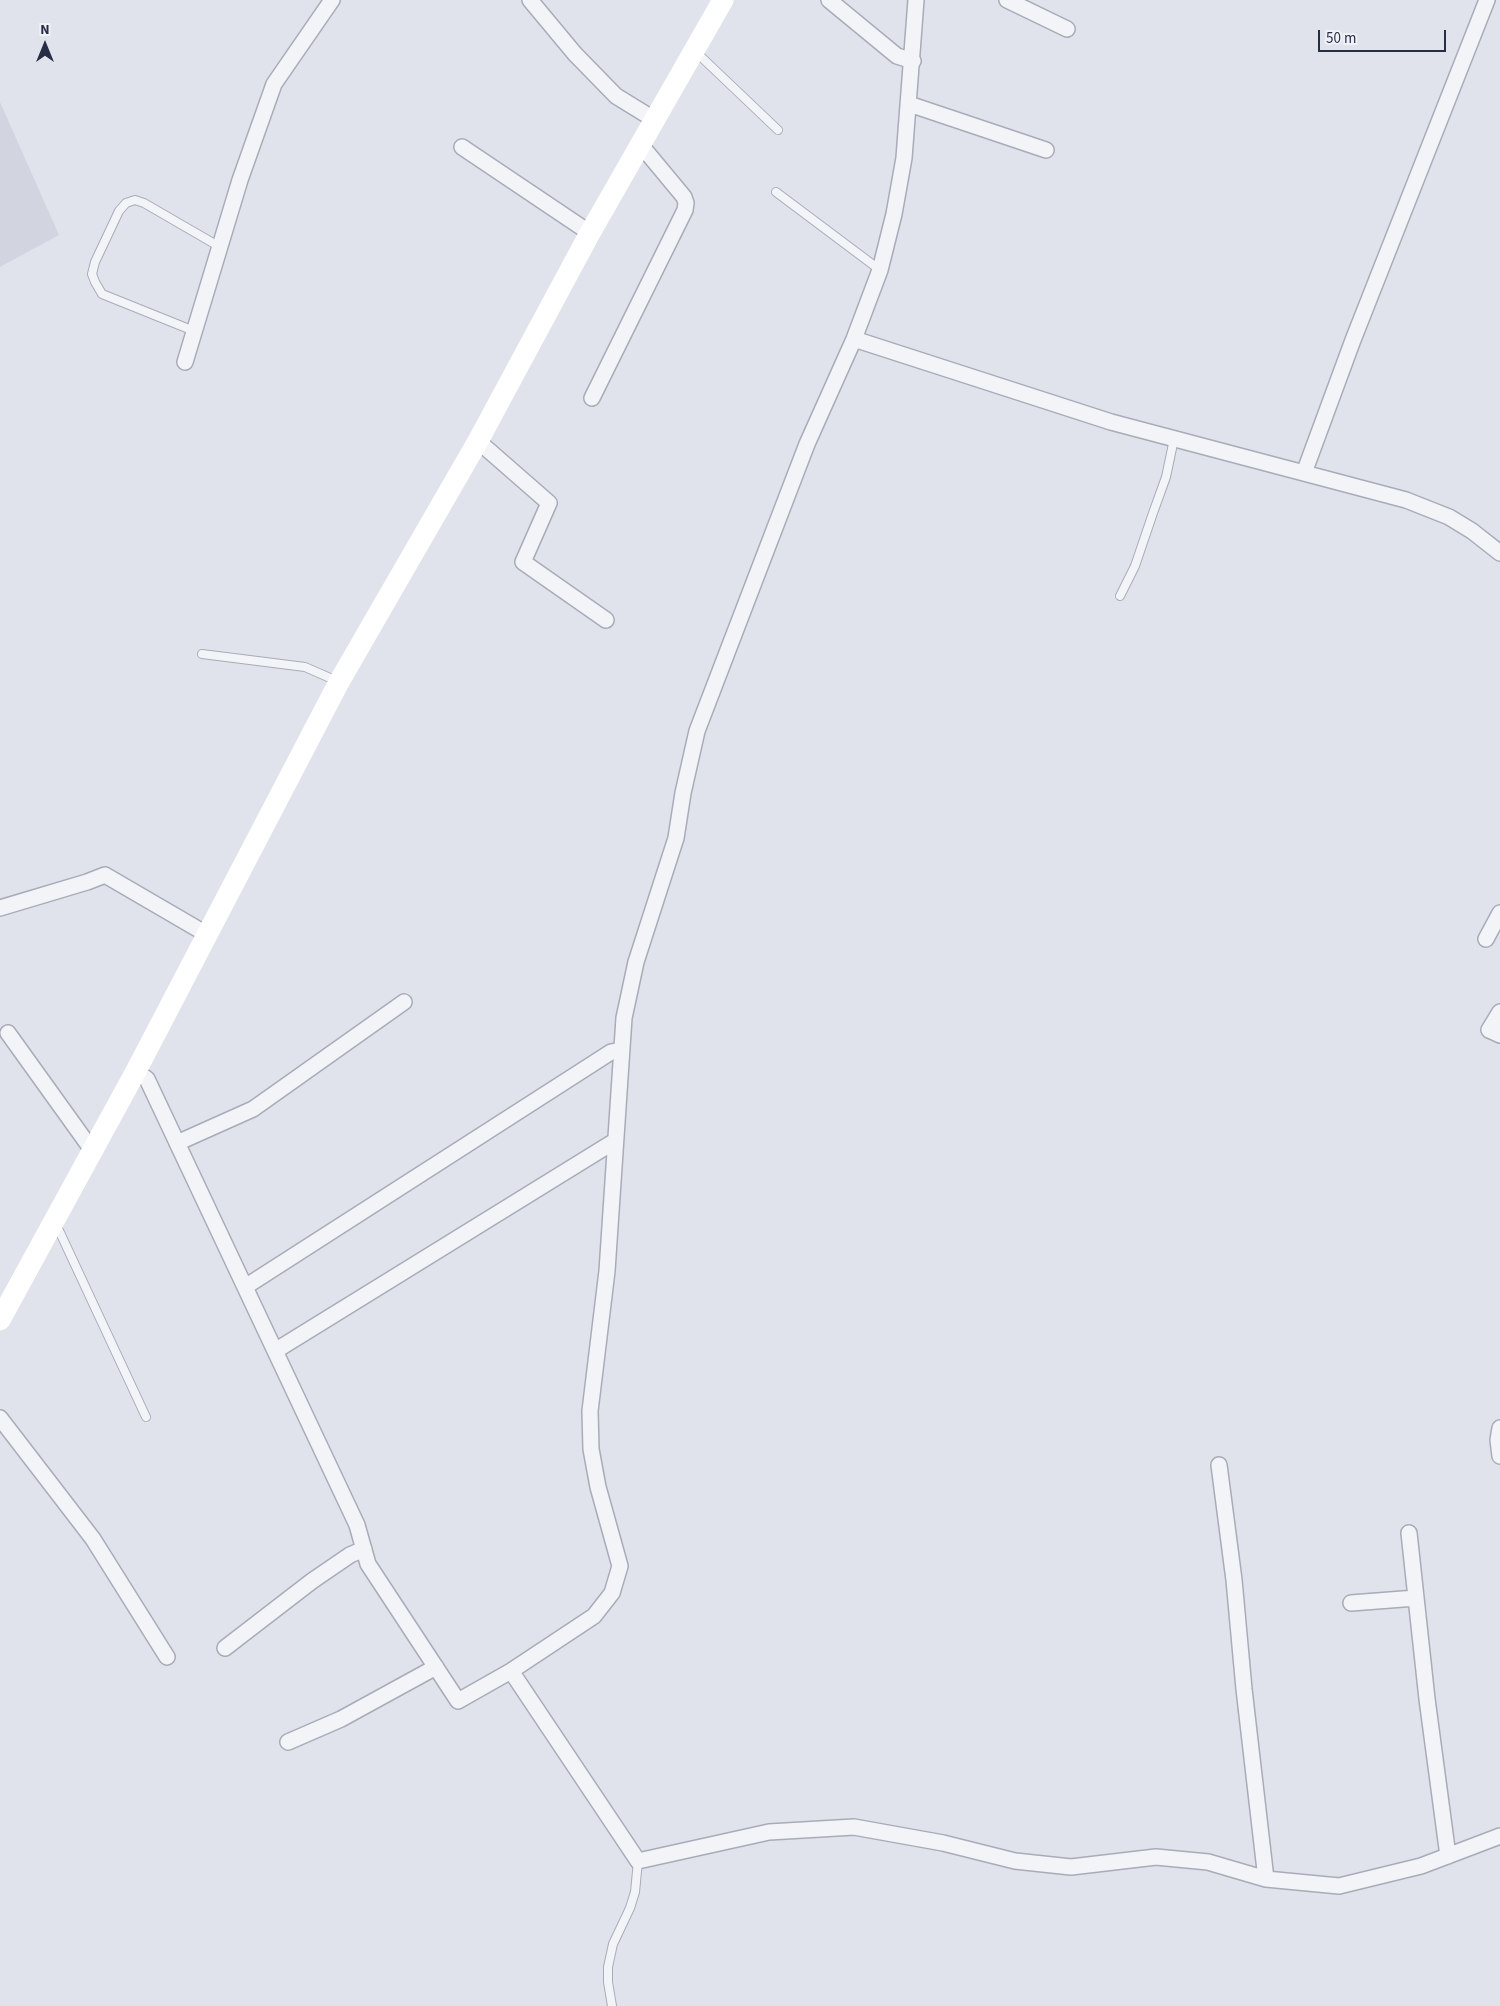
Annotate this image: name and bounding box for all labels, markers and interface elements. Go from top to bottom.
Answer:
north arrow [20,20,70,70]
text: N [40,20,50,40]
scale bar [1320,20,1448,52]
text: 50 m [1326,28,1356,49]

